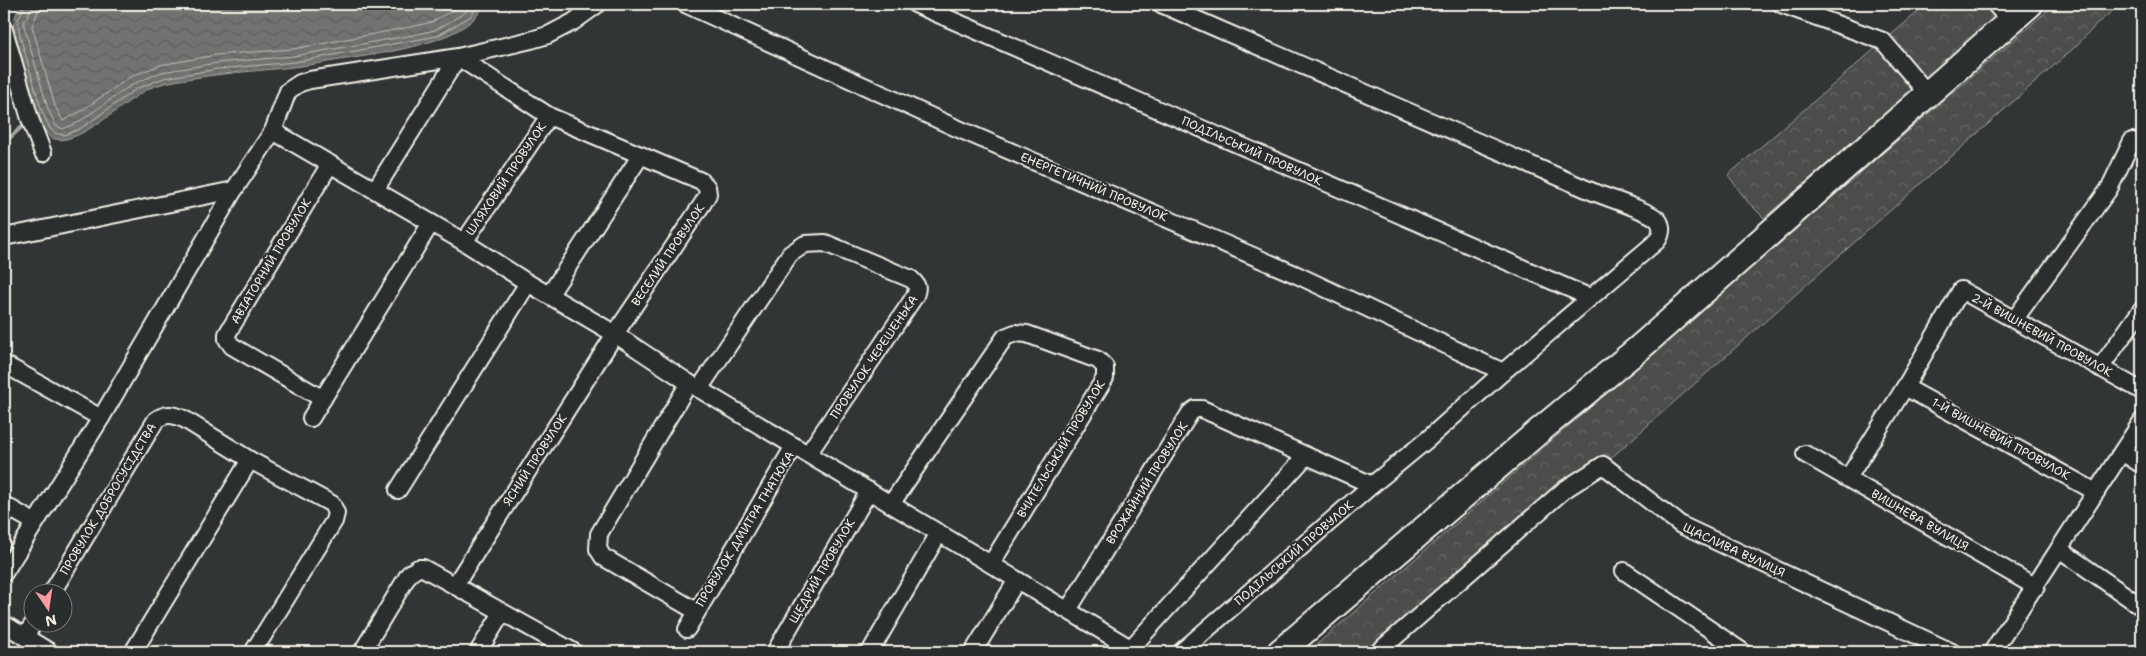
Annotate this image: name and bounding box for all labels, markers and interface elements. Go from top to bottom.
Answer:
street label: ПОДІЛЬСЬКИЙ ПРОВУЛОК [1179,113,1325,189]
street label: ШЛЯХОВИЙ ПРОВУЛОК [462,119,550,239]
street label: ЕНЕРГЕТИЧНИЙ ПРОВУЛОК [1018,149,1170,225]
street label: АВІАТОРНИЙ ПРОВУЛОК [227,195,315,327]
street label: ВЕСЕЛИЙ ПРОВУЛОК [628,201,708,309]
street label: 2-Й ВИШНЕВИЙ ПРОВУЛОК [1969,289,2116,381]
street label: ПРОВУЛОК ЧЕРЕШЕНЬКА [827,292,922,422]
street label: ВЧИТЕЛЬСЬКИЙ ПРОВУЛОК [1013,377,1109,521]
street label: 1-Й ВИШНЕВИЙ ПРОВУЛОК [1929,394,2073,484]
street label: ЯСНИЙ ПРОВУЛОК [499,411,571,509]
street label: ВРОЖАЙНИЙ ПРОВУЛОК [1103,418,1192,547]
street label: ПРОВУЛОК ДОБРОСУСІДСТВА [56,420,160,578]
street label: ПРОВУЛОК ДМИТРА ГНАТЮКА [692,448,798,610]
street label: ВИШНЕВА ВУЛИЦЯ [1868,486,1972,554]
street label: ПОДІЛЬСЬКИЙ ПРОВУЛОК [1231,497,1357,609]
street label: ЩЕДРИЙ ПРОВУЛОК [785,516,859,626]
street label: ЩАСЛИВА ВУЛИЦЯ [1680,519,1788,581]
north arrow [22,584,72,634]
text: N [43,611,58,631]

